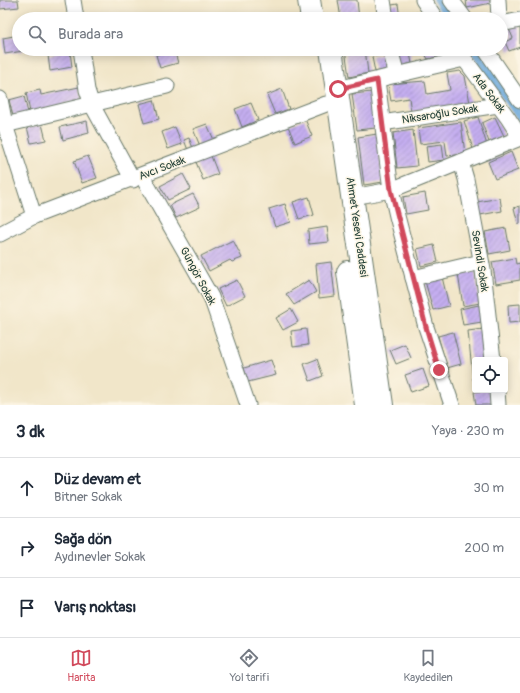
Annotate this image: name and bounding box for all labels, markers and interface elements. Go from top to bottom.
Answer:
search box [12,12,508,56]
icon: search [26,23,48,45]
text: Burada ara [58,25,123,44]
street label: Ada Sokak [470,70,508,116]
route start [329,80,347,98]
street label: Niksaroğlu Sokak [401,101,479,126]
street label: Avcı Sokak [137,153,188,183]
street label: Ahmet Yesevi Caddesi [344,176,371,278]
street label: Sevindi Sokak [469,229,491,293]
street label: Güngör Sokak [177,245,219,308]
map controls [472,357,508,393]
button: locate [472,357,508,393]
route end [430,361,448,379]
text: 3 dk [16,421,45,442]
text: Yaya · 230 m [432,423,504,439]
text: Düz devam et [54,470,141,489]
icon: ahead [16,477,38,499]
text: 30 m [474,480,504,496]
text: Bitner Sokak [54,489,122,505]
text: Sağa dön [54,530,112,549]
icon: right [16,537,38,559]
text: 200 m [465,540,504,556]
text: Aydınevler Sokak [54,549,145,565]
icon: arrive [16,597,38,619]
text: Varış noktası [54,598,136,617]
tab: Harita [67,647,95,684]
tab: Yol tarifi [230,647,269,684]
tab: Kaydedilen [403,647,453,684]

